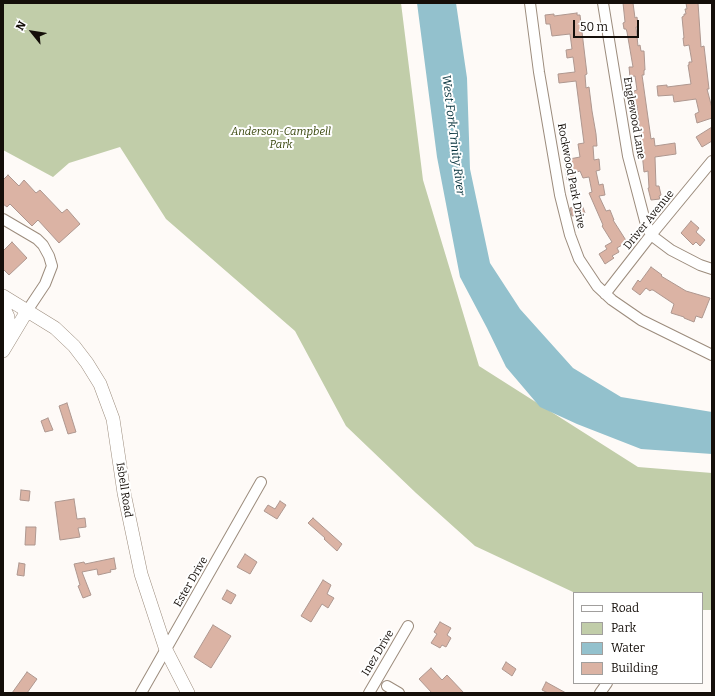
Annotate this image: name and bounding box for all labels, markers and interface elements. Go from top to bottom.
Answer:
north arrow [12,12,52,52]
scale bar [575,12,641,38]
text: N [13,19,29,33]
text: 50 m [580,20,608,34]
water label: West Fork Trinity River [438,74,468,196]
street label: Englewood Lane [620,76,648,160]
street label: Rockwood Park Drive [554,122,588,230]
park label: Anderson-Campbell Park [231,125,331,151]
street label: Driver Avenue [621,188,677,252]
street label: Isbell Road [113,461,135,519]
street label: Ester Drive [171,554,211,610]
legend [573,592,703,684]
text: Road [611,601,639,615]
text: Park [611,621,636,635]
street label: Inez Drive [359,628,397,678]
text: Water [611,641,645,655]
text: Building [611,661,658,675]

